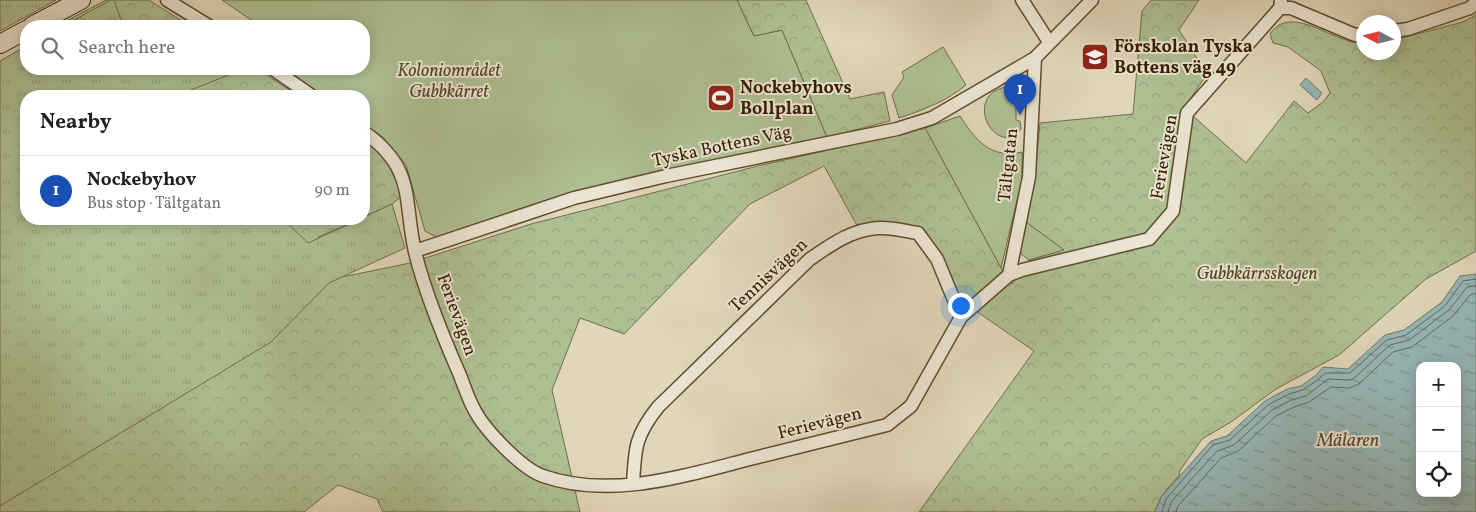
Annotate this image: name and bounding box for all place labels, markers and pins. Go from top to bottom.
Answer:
place label: Förskolan Tyska Bottens väg 49 [1114,35,1253,81]
school or university icon: Förskolan Tyska Bottens väg 49 [1080,42,1110,72]
pin: 1 [1004,74,1036,115]
place label: Nockebyhovs Bollplan [740,76,852,122]
sports icon: Nockebyhovs Bollplan [706,83,736,113]

